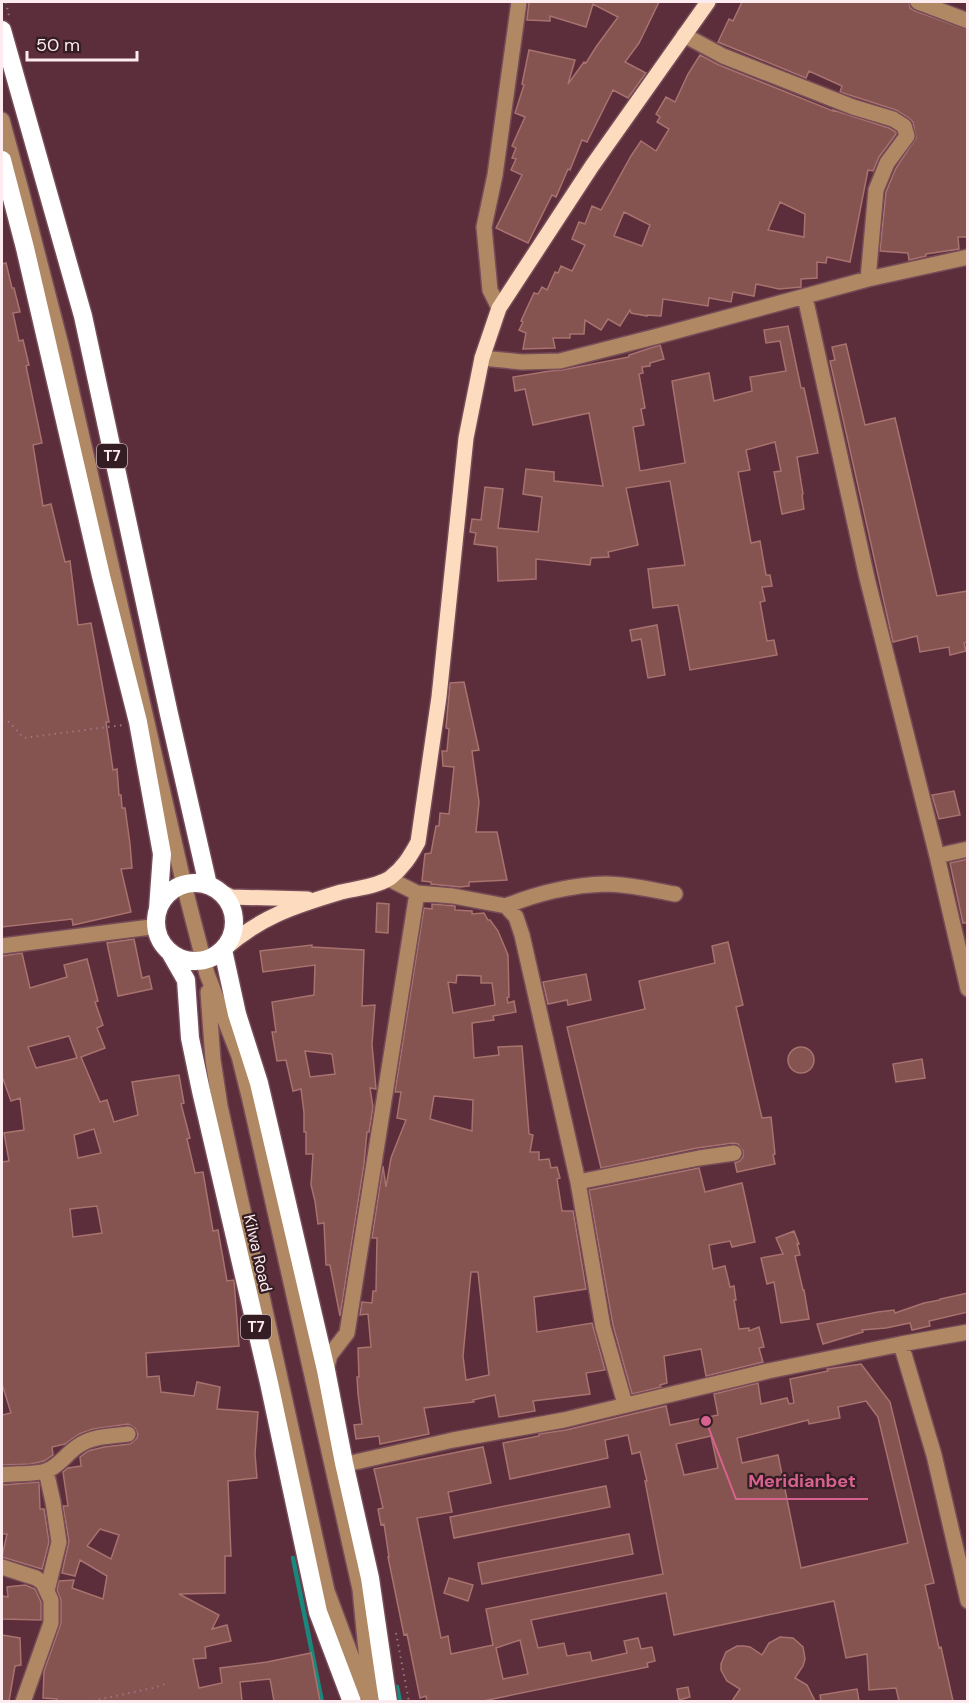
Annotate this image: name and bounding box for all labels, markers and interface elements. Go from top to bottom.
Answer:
scale bar [27,24,136,62]
text: 50 m [36,33,80,57]
road number: T7 [97,444,127,468]
street label: Kilwa Road [239,1212,277,1294]
road number: T7 [241,1315,271,1339]
callout: Meridianbet [736,1463,868,1499]
text: Meridianbet [748,1469,856,1493]

